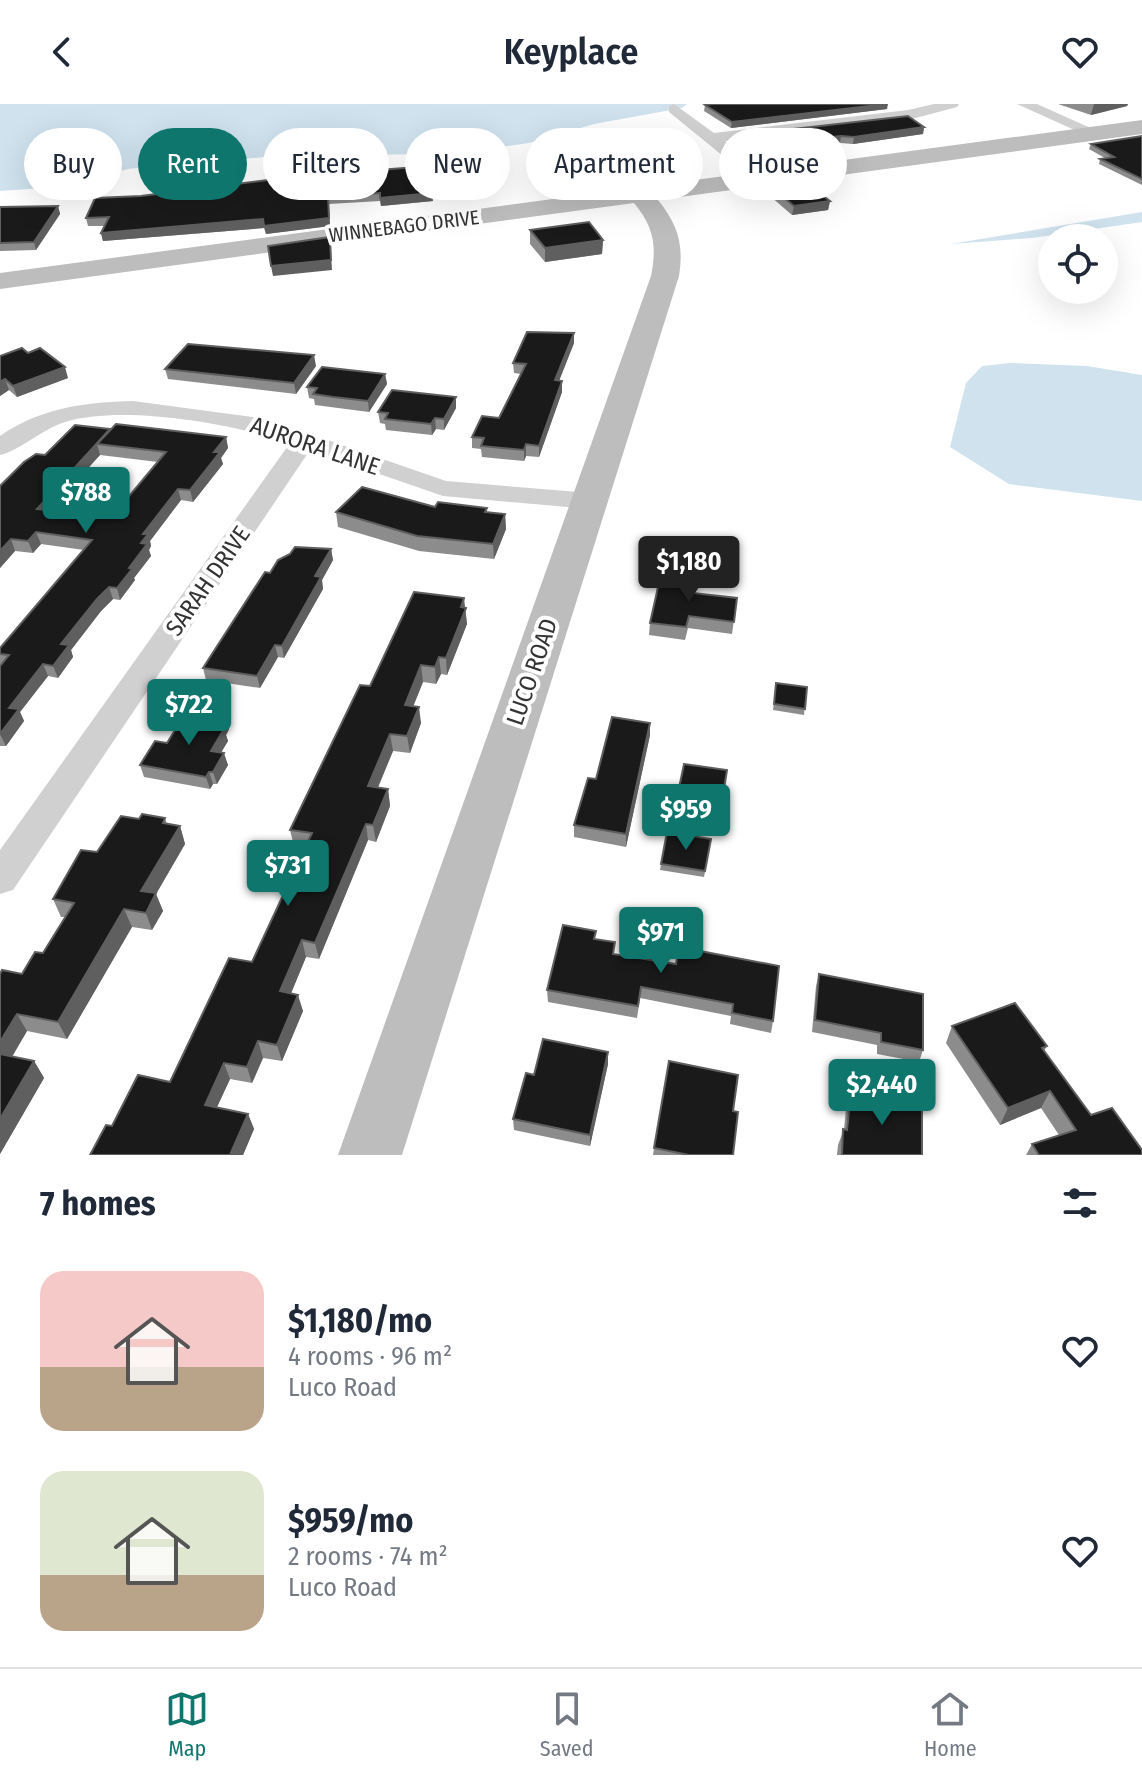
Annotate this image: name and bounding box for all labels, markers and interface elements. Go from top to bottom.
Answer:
icon: back [40,30,84,74]
text: Keyplace [504,30,638,74]
icon: heart [1058,30,1102,74]
chip: Buy [24,128,122,200]
chip: Rent [138,128,247,200]
chip: Filters [263,128,389,200]
chip: New [405,128,510,200]
chip: Apartment [526,128,703,200]
chip: House [719,128,847,200]
street label: WINNEBAGO DRIVE [328,205,480,247]
map controls [1038,224,1118,304]
button: locate [1038,224,1118,304]
street label: AURORA LANE [247,411,383,481]
pin: $788 [39,467,133,535]
text: $788 [61,477,111,508]
street label: SARAH DRIVE [160,521,256,641]
pin: $1,180 [624,536,754,604]
text: $1,180 [656,546,722,577]
street label: LUCO ROAD [501,615,563,729]
pin: $722 [142,679,236,747]
text: $722 [165,689,213,720]
pin: $959 [639,784,733,852]
text: $959 [660,794,712,825]
pin: $731 [241,840,335,908]
text: $731 [265,850,311,881]
pin: $971 [614,907,708,975]
text: $971 [637,917,685,948]
pin: $2,440 [817,1059,947,1127]
text: $2,440 [847,1069,917,1100]
icon: filters [1058,1181,1102,1225]
text: 7 homes [40,1183,156,1224]
text: $1,180/mo [288,1300,432,1341]
icon: home [104,1303,200,1399]
icon: heart [1058,1329,1102,1373]
text: 4 rooms · 96 m² [288,1341,452,1372]
text: Luco Road [288,1372,397,1403]
text: $959/mo [288,1500,413,1541]
icon: home [104,1503,200,1599]
icon: heart [1058,1529,1102,1573]
text: 2 rooms · 74 m² [288,1541,448,1572]
text: Luco Road [288,1572,397,1603]
tab: Map [165,1687,209,1762]
tab: Saved [540,1687,594,1762]
tab: Home [924,1687,977,1762]

